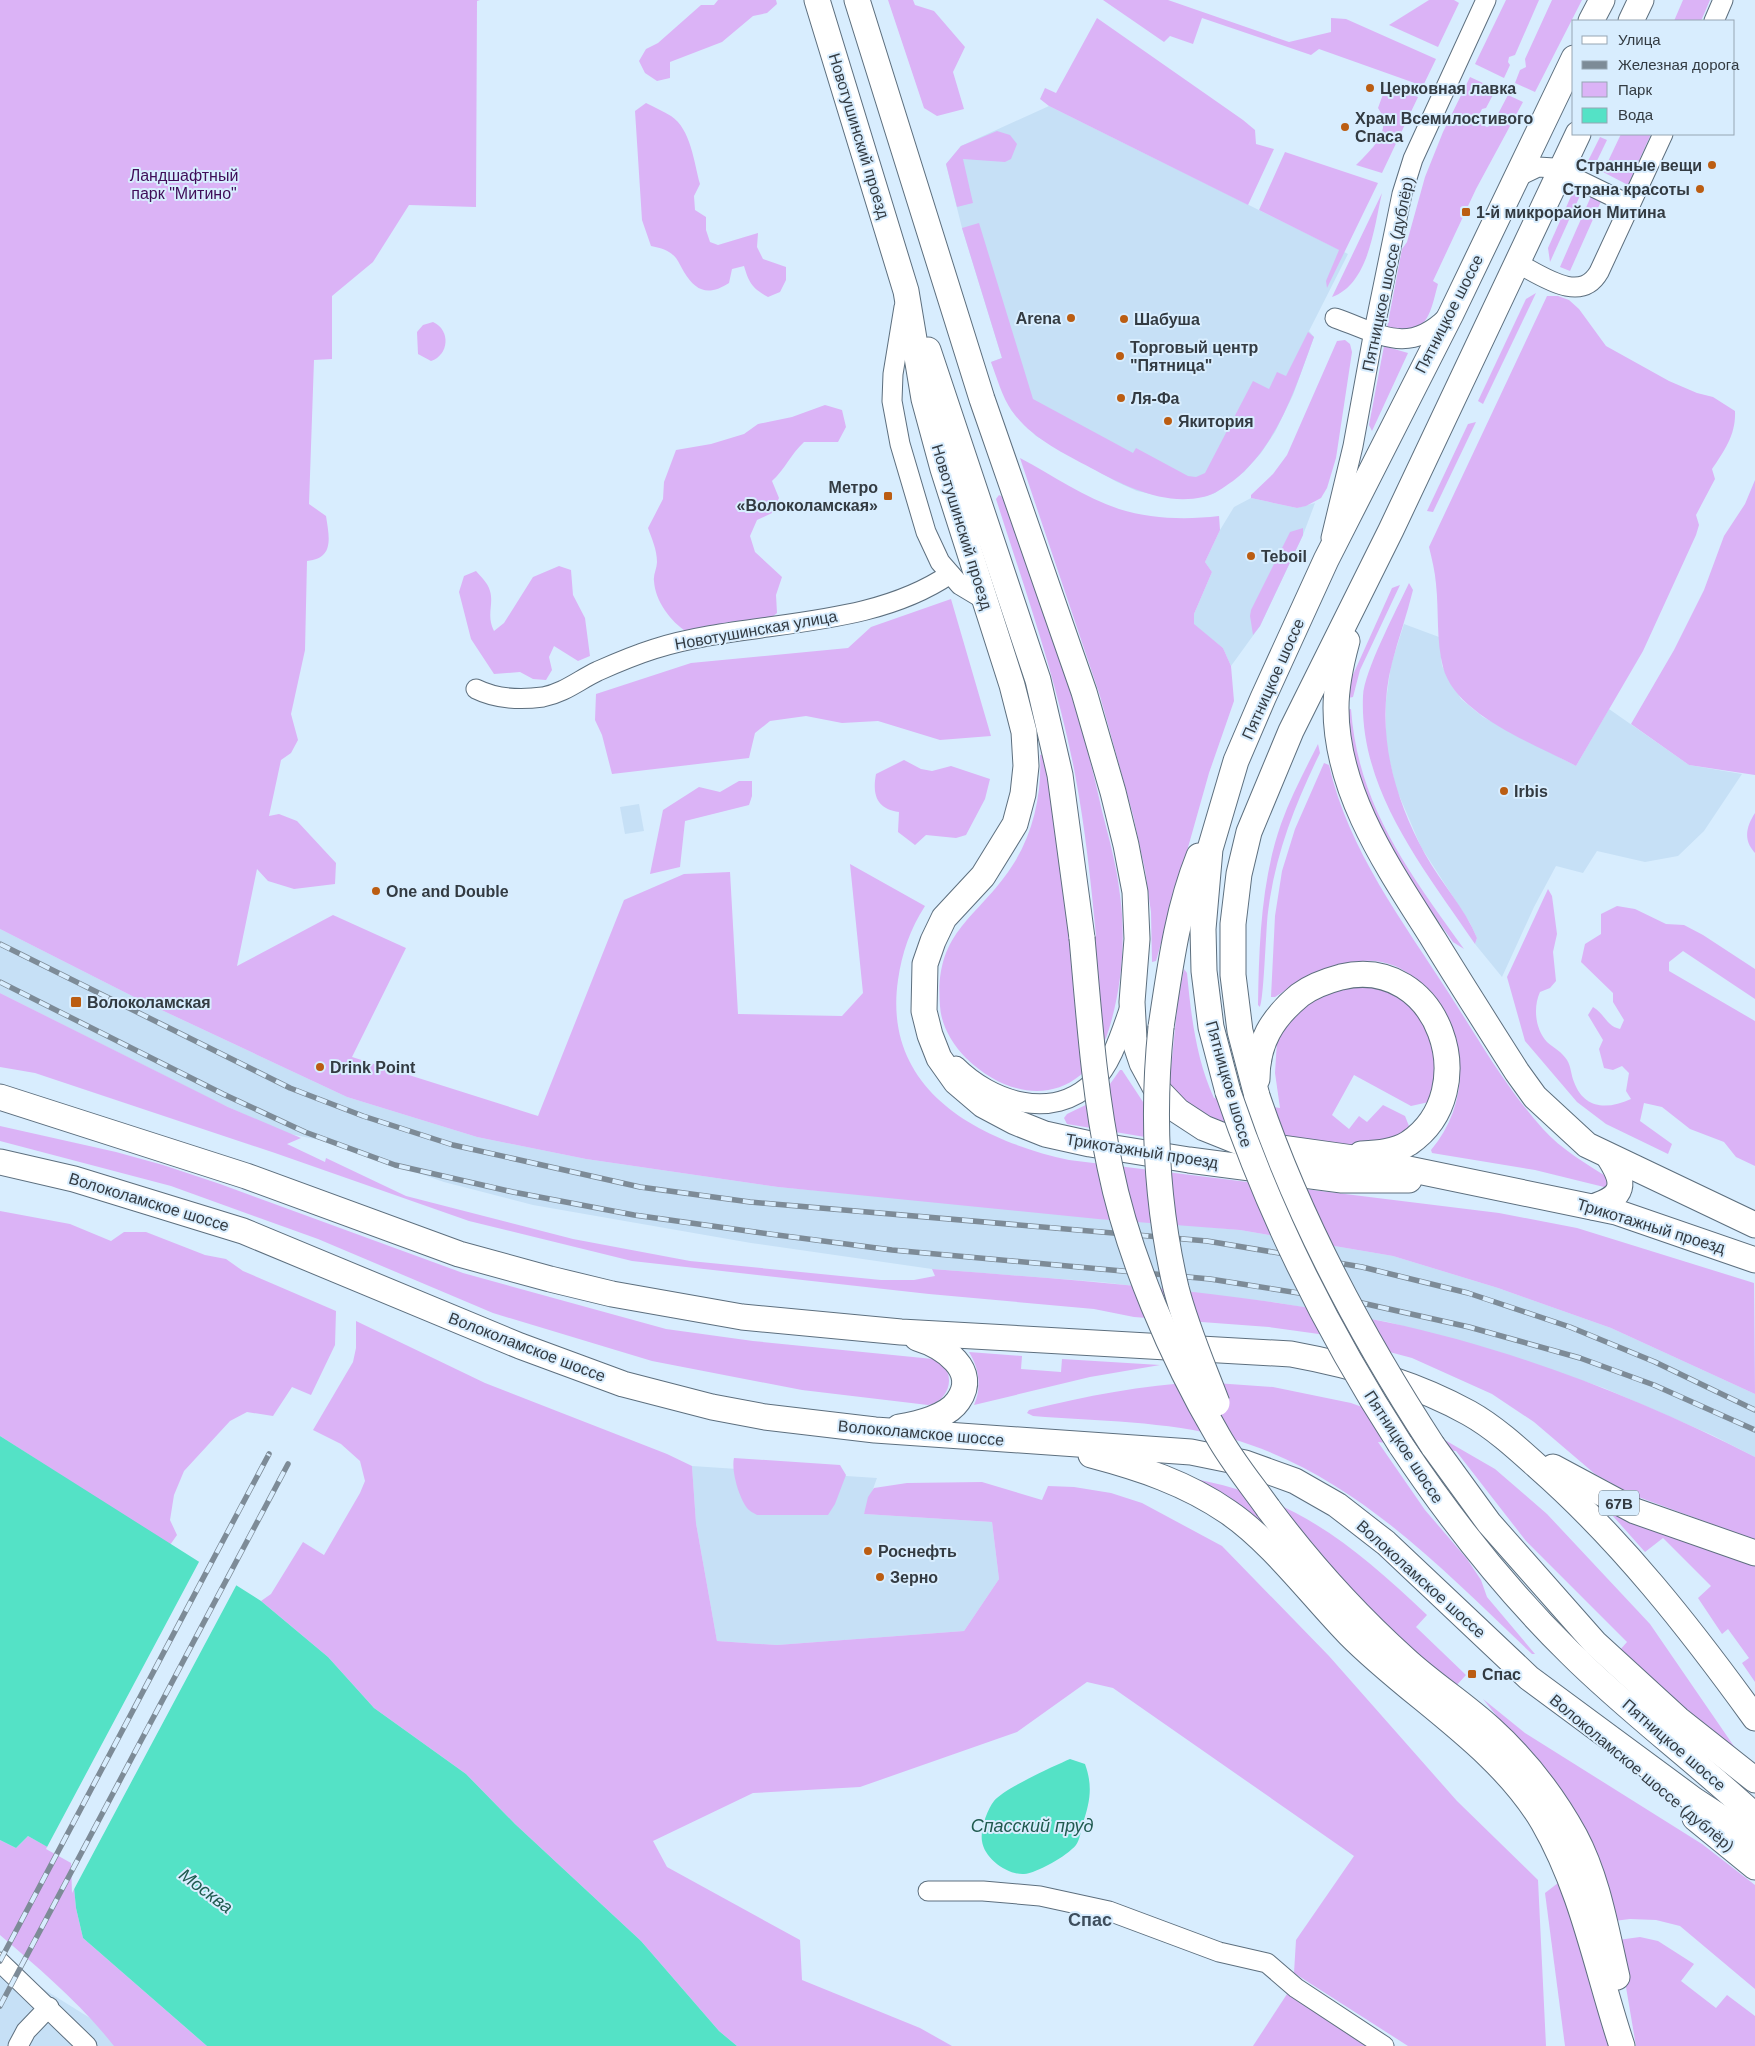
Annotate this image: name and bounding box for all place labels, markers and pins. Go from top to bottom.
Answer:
place label: Церковная лавка [1380,80,1516,97]
marker: Церковная лавка [1364,82,1376,94]
place label: Храм Всемилостивого Спаса [1355,110,1533,145]
marker: Храм Всемилостивого Спаса [1339,121,1351,133]
place label: Странные вещи [1576,157,1702,174]
marker: Странные вещи [1706,159,1718,171]
place label: Страна красоты [1562,181,1690,198]
marker: Страна красоты [1694,183,1706,195]
place label: 1-й микрорайон Митина [1476,204,1666,221]
marker: 1-й микрорайон Митина [1460,206,1472,218]
place label: Arena [1016,310,1061,327]
place label: Шабуша [1134,311,1200,328]
marker: Arena [1065,312,1077,324]
marker: Шабуша [1118,313,1130,325]
place label: Торговый центр "Пятница" [1130,339,1259,374]
marker: Торговый центр "Пятница" [1114,350,1126,362]
place label: Ля-Фа [1131,390,1180,407]
marker: Ля-Фа [1115,392,1127,404]
place label: Якитория [1178,413,1254,430]
marker: Якитория [1162,415,1174,427]
place label: Метро «Волоколамская» [737,479,878,514]
marker: Метро «Волоколамская» [882,490,894,502]
place label: Teboil [1261,548,1307,565]
marker: Teboil [1245,550,1257,562]
place label: Irbis [1514,783,1548,800]
marker: Irbis [1498,785,1510,797]
place label: One and Double [386,883,509,900]
marker: One and Double [370,885,382,897]
place label: Волоколамская [87,994,211,1011]
marker: Волоколамская [69,995,83,1009]
place label: Drink Point [330,1059,416,1076]
marker: Drink Point [314,1061,326,1073]
place label: Роснефть [878,1543,957,1560]
marker: Роснефть [862,1545,874,1557]
place label: Зерно [890,1569,938,1586]
marker: Зерно [874,1571,886,1583]
place label: Спас [1482,1666,1521,1683]
marker: Спас [1466,1668,1478,1680]

